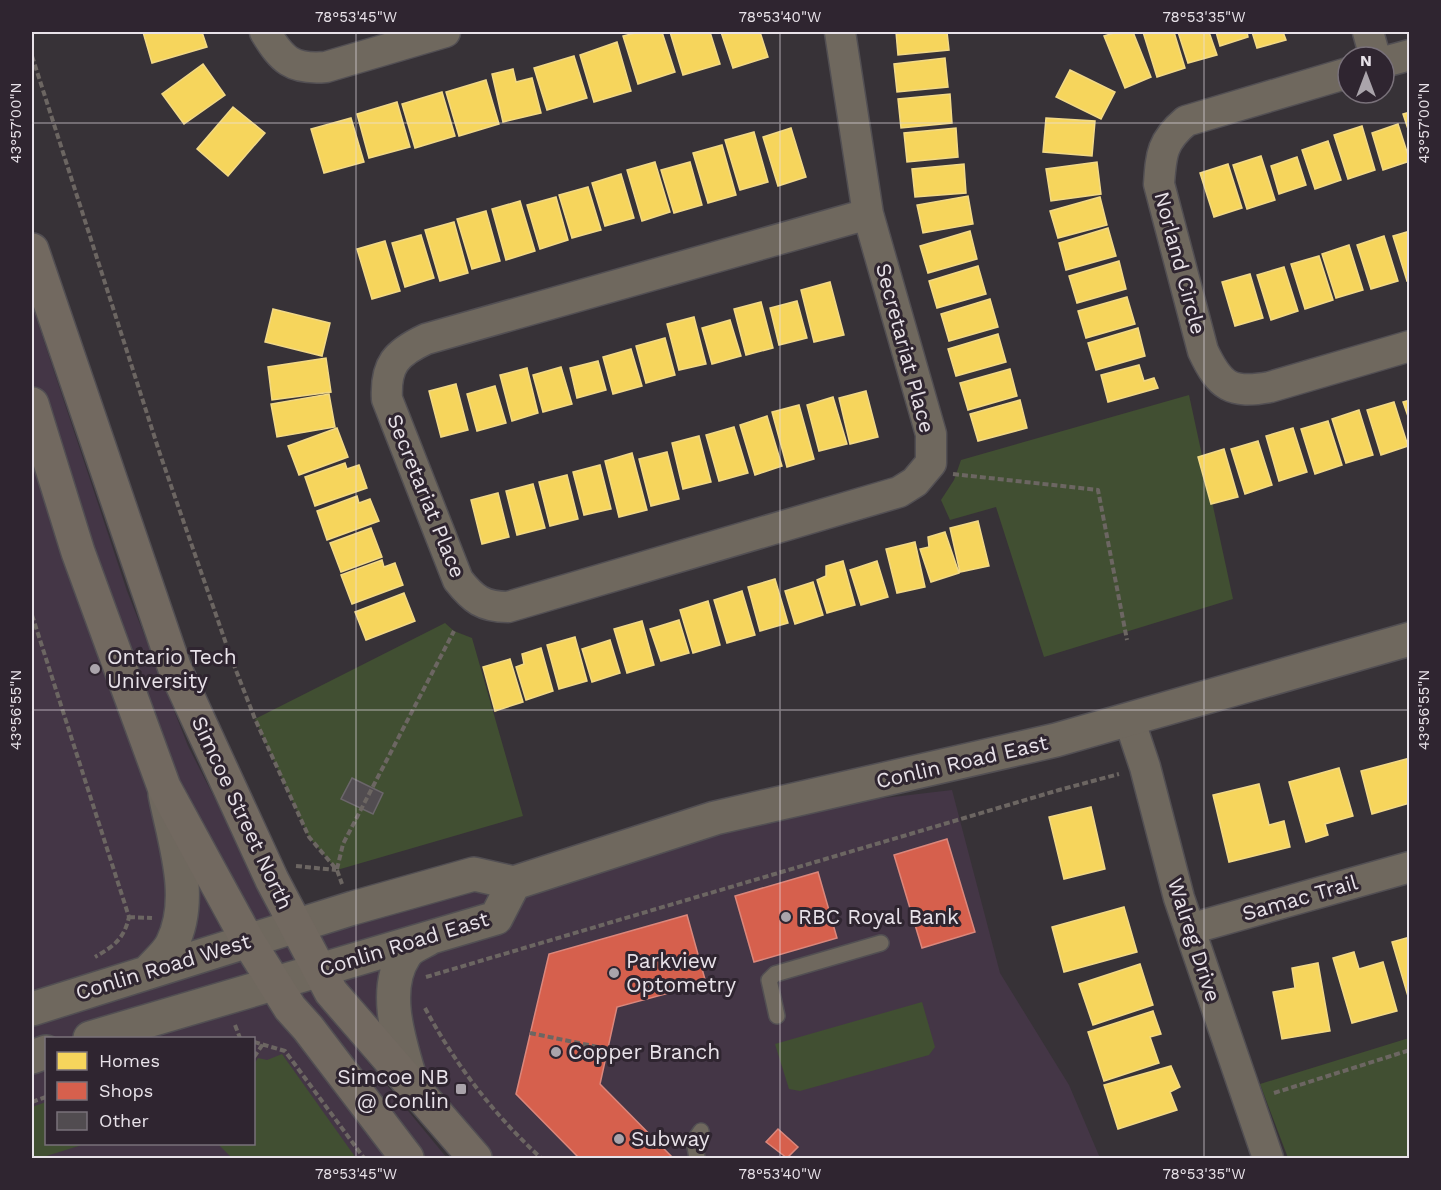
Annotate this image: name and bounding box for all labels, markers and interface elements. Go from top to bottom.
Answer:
text: 78°53'45"W [315,8,397,26]
text: 78°53'40"W [739,8,821,26]
text: 78°53'35"W [1162,8,1246,26]
north arrow [1336,45,1396,105]
text: N [1360,51,1372,70]
text: 43°57'00"N [7,82,25,164]
text: 43°57'00"N [1415,82,1433,164]
street label: Norland Circle [1149,189,1212,337]
street label: Secretariat Place [871,260,940,435]
street label: Secretariat Place [382,410,471,581]
place label: Ontario Tech University [107,644,237,693]
marker: Ontario Tech University [88,662,102,676]
text: 43°56'55"N [7,670,25,750]
text: 43°56'55"N [1415,670,1433,750]
street label: Simcoe Street North [187,712,298,913]
street label: Conlin Road East [873,730,1051,793]
street label: Samac Trail [1239,869,1361,926]
street label: Walreg Drive [1163,875,1226,1005]
place label: RBC Royal Bank [798,904,959,929]
street label: Conlin Road East [316,906,492,981]
marker: RBC Royal Bank [779,910,793,924]
street label: Conlin Road West [72,928,254,1005]
place label: Parkview Optometry [626,948,736,997]
marker: Parkview Optometry [607,966,621,980]
legend [45,1037,255,1145]
place label: Copper Branch [568,1039,720,1064]
marker: Copper Branch [549,1045,563,1059]
text: Homes [99,1050,160,1071]
place label: Simcoe NB @ Conlin [337,1064,449,1113]
text: Shops [99,1080,153,1101]
marker: Simcoe NB @ Conlin [454,1082,468,1096]
text: Other [99,1110,149,1131]
place label: Subway [631,1126,710,1151]
marker: Subway [612,1132,626,1146]
text: 78°53'45"W [315,1165,397,1183]
text: 78°53'40"W [739,1165,821,1183]
text: 78°53'35"W [1162,1165,1246,1183]

